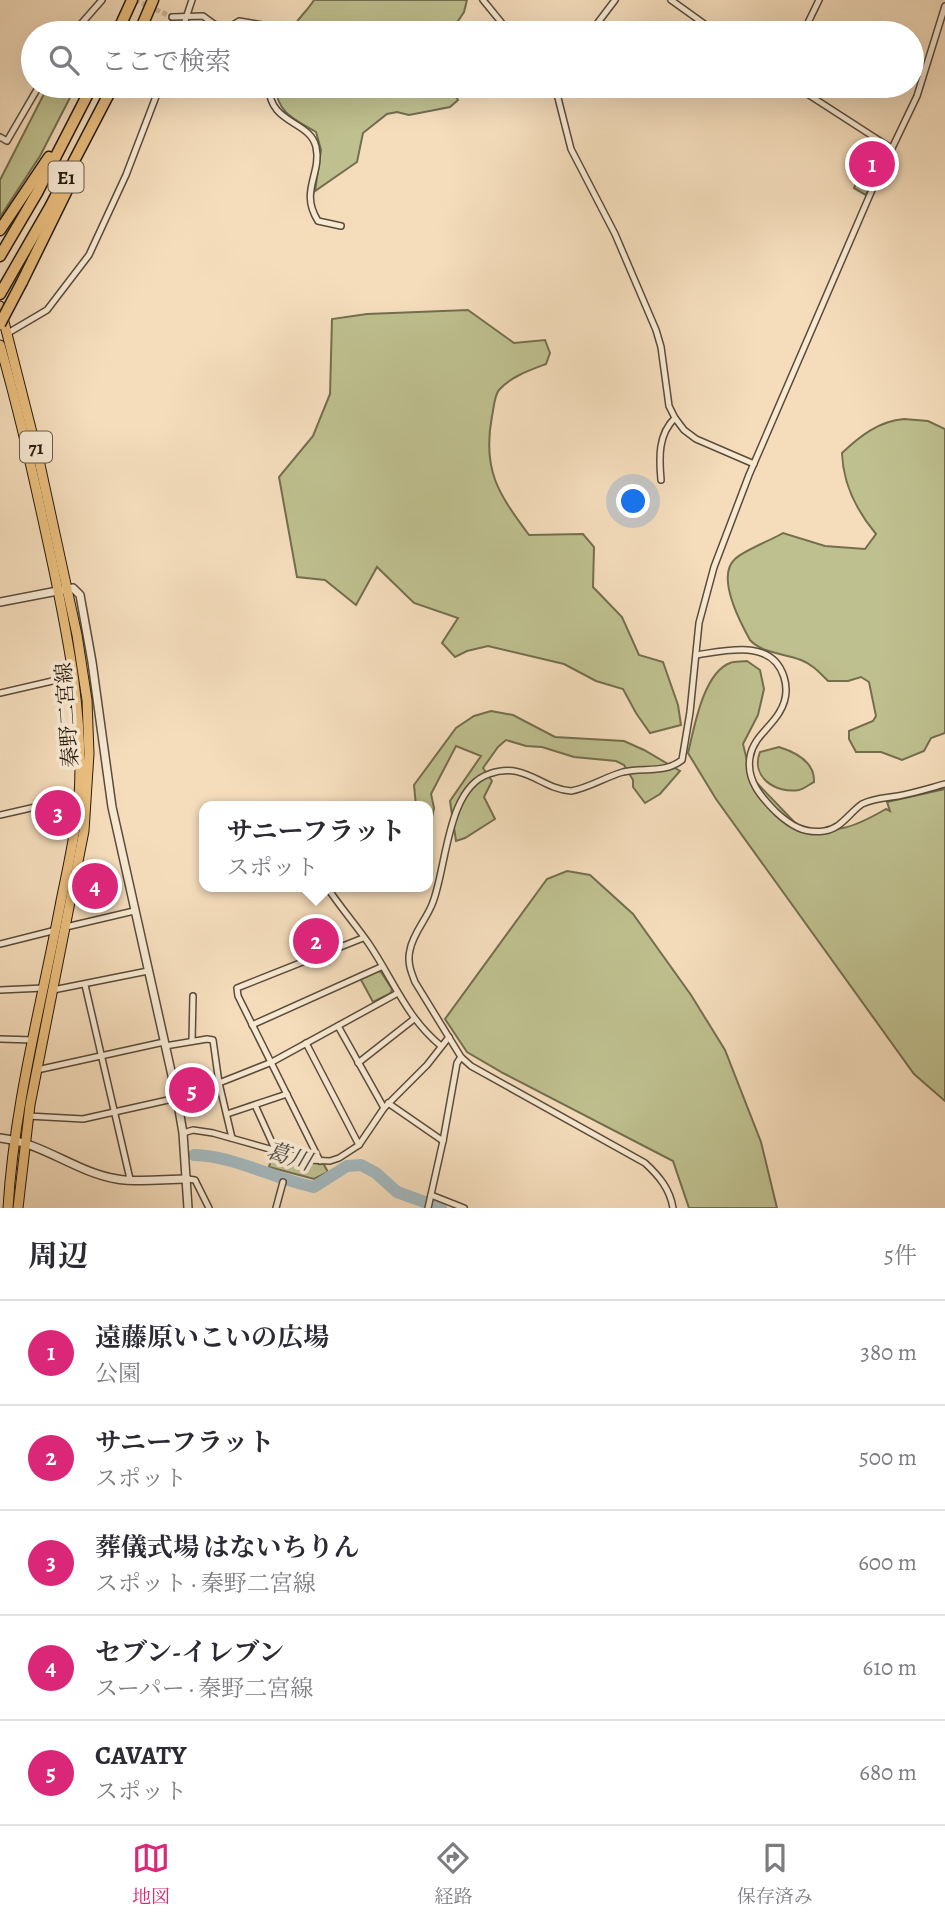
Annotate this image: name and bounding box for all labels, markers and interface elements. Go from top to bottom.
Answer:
search box [21,21,924,98]
icon: search [45,41,83,79]
text: ここで検索 [101,44,231,79]
pin: 1 [849,138,895,190]
road number: E1 [48,162,84,192]
road number: 71 [20,432,52,462]
your location [616,484,650,518]
street label: 秦野二宮線 [49,662,85,768]
pin: 3 [35,787,81,839]
popup [199,801,433,892]
text: サニーフラット [226,814,406,849]
text: スポット [226,852,318,883]
pin: 4 [72,860,118,912]
pin: 2 [293,915,339,967]
pin: 5 [169,1064,215,1116]
water label: 葛川 [262,1135,318,1179]
text: 周辺 [28,1236,88,1276]
text: 5件 [884,1240,917,1271]
text: 遠藤原いこいの広場 [95,1320,329,1355]
text: 1 [47,1337,55,1368]
text: 380 m [860,1337,917,1368]
text: 公園 [95,1358,141,1389]
text: サニーフラット [95,1425,274,1460]
text: 2 [45,1442,57,1473]
text: 500 m [859,1442,917,1473]
text: スポット [95,1463,187,1494]
text: 葬儀式場 はないちりん [95,1530,360,1565]
text: 3 [46,1547,56,1578]
text: 600 m [858,1547,917,1578]
text: スポット · 秦野二宮線 [95,1568,316,1599]
text: セブン-イレブン [95,1635,284,1670]
text: 4 [46,1652,56,1683]
text: 610 m [863,1652,917,1683]
text: スーパー · 秦野二宮線 [95,1673,313,1704]
text: CAVATY [95,1738,186,1773]
text: 5 [46,1757,56,1788]
text: 680 m [859,1757,917,1788]
text: スポット [95,1776,187,1807]
tab: 地図 [132,1839,170,1910]
tab: 経路 [434,1839,473,1910]
tab: 保存済み [737,1839,813,1910]

